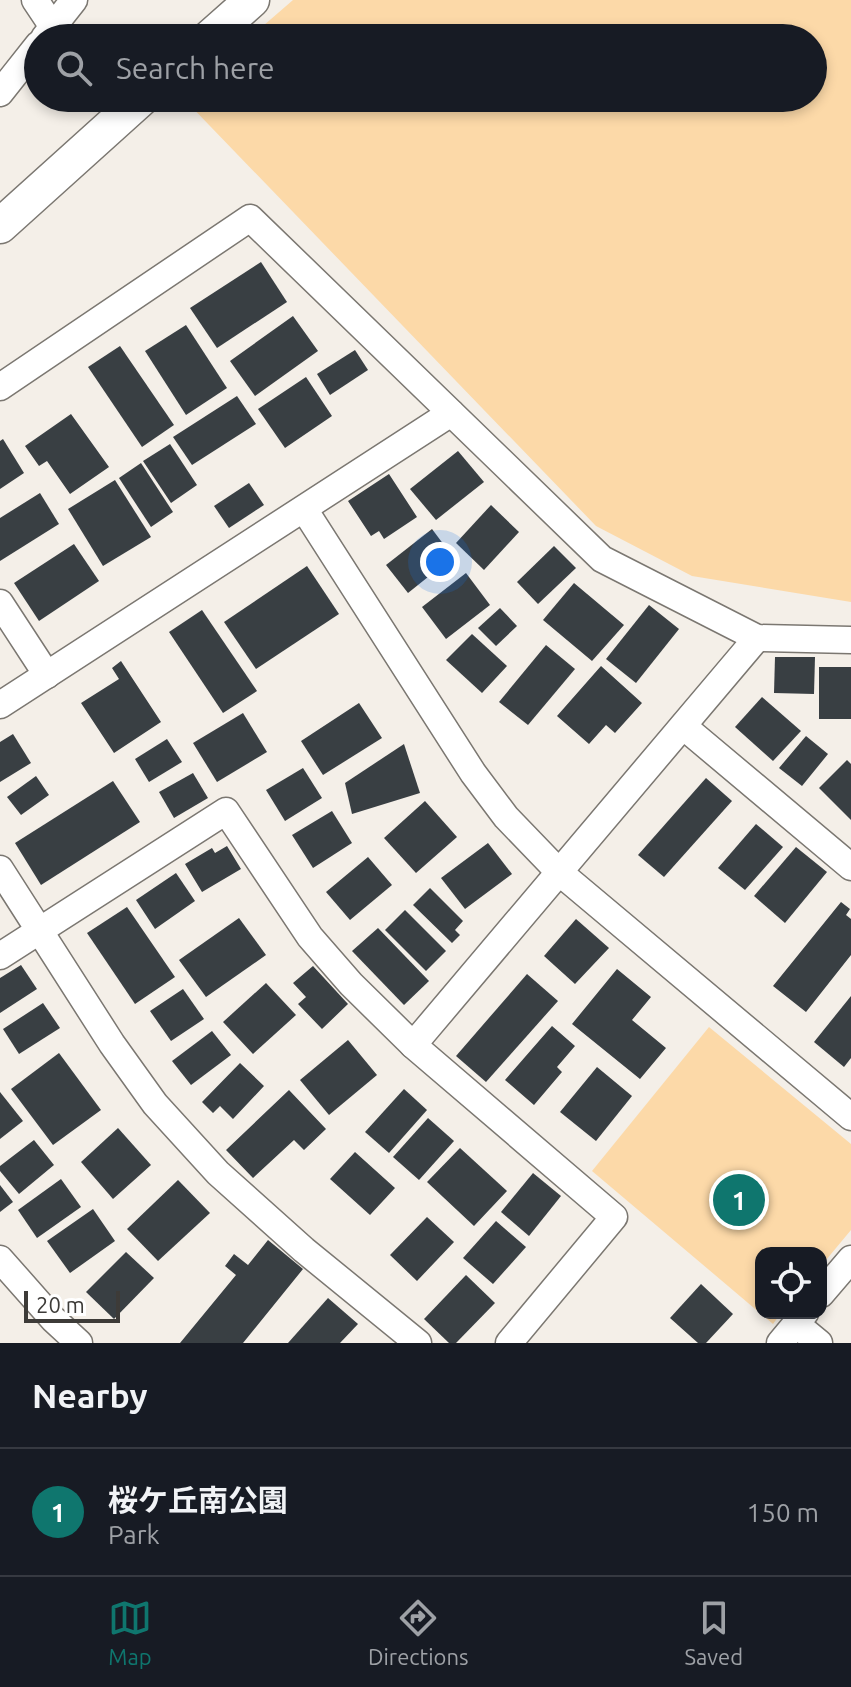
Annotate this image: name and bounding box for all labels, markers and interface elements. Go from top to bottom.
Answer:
search box [24,24,827,112]
icon: search [52,46,96,90]
text: Search here [116,51,275,85]
your location [420,542,460,582]
pin: 1 [713,1170,765,1230]
map controls [755,1247,827,1319]
button: locate [755,1247,827,1319]
scale bar [24,1287,120,1323]
text: 20 m [36,1292,85,1317]
text: Nearby [32,1376,147,1414]
text: 桜ケ丘南公園 [108,1483,288,1517]
text: 1 [51,1498,65,1527]
text: 150 m [747,1498,819,1527]
text: Park [108,1520,160,1549]
tab: Map [108,1596,152,1669]
tab: Directions [368,1596,469,1669]
tab: Saved [684,1596,743,1669]

